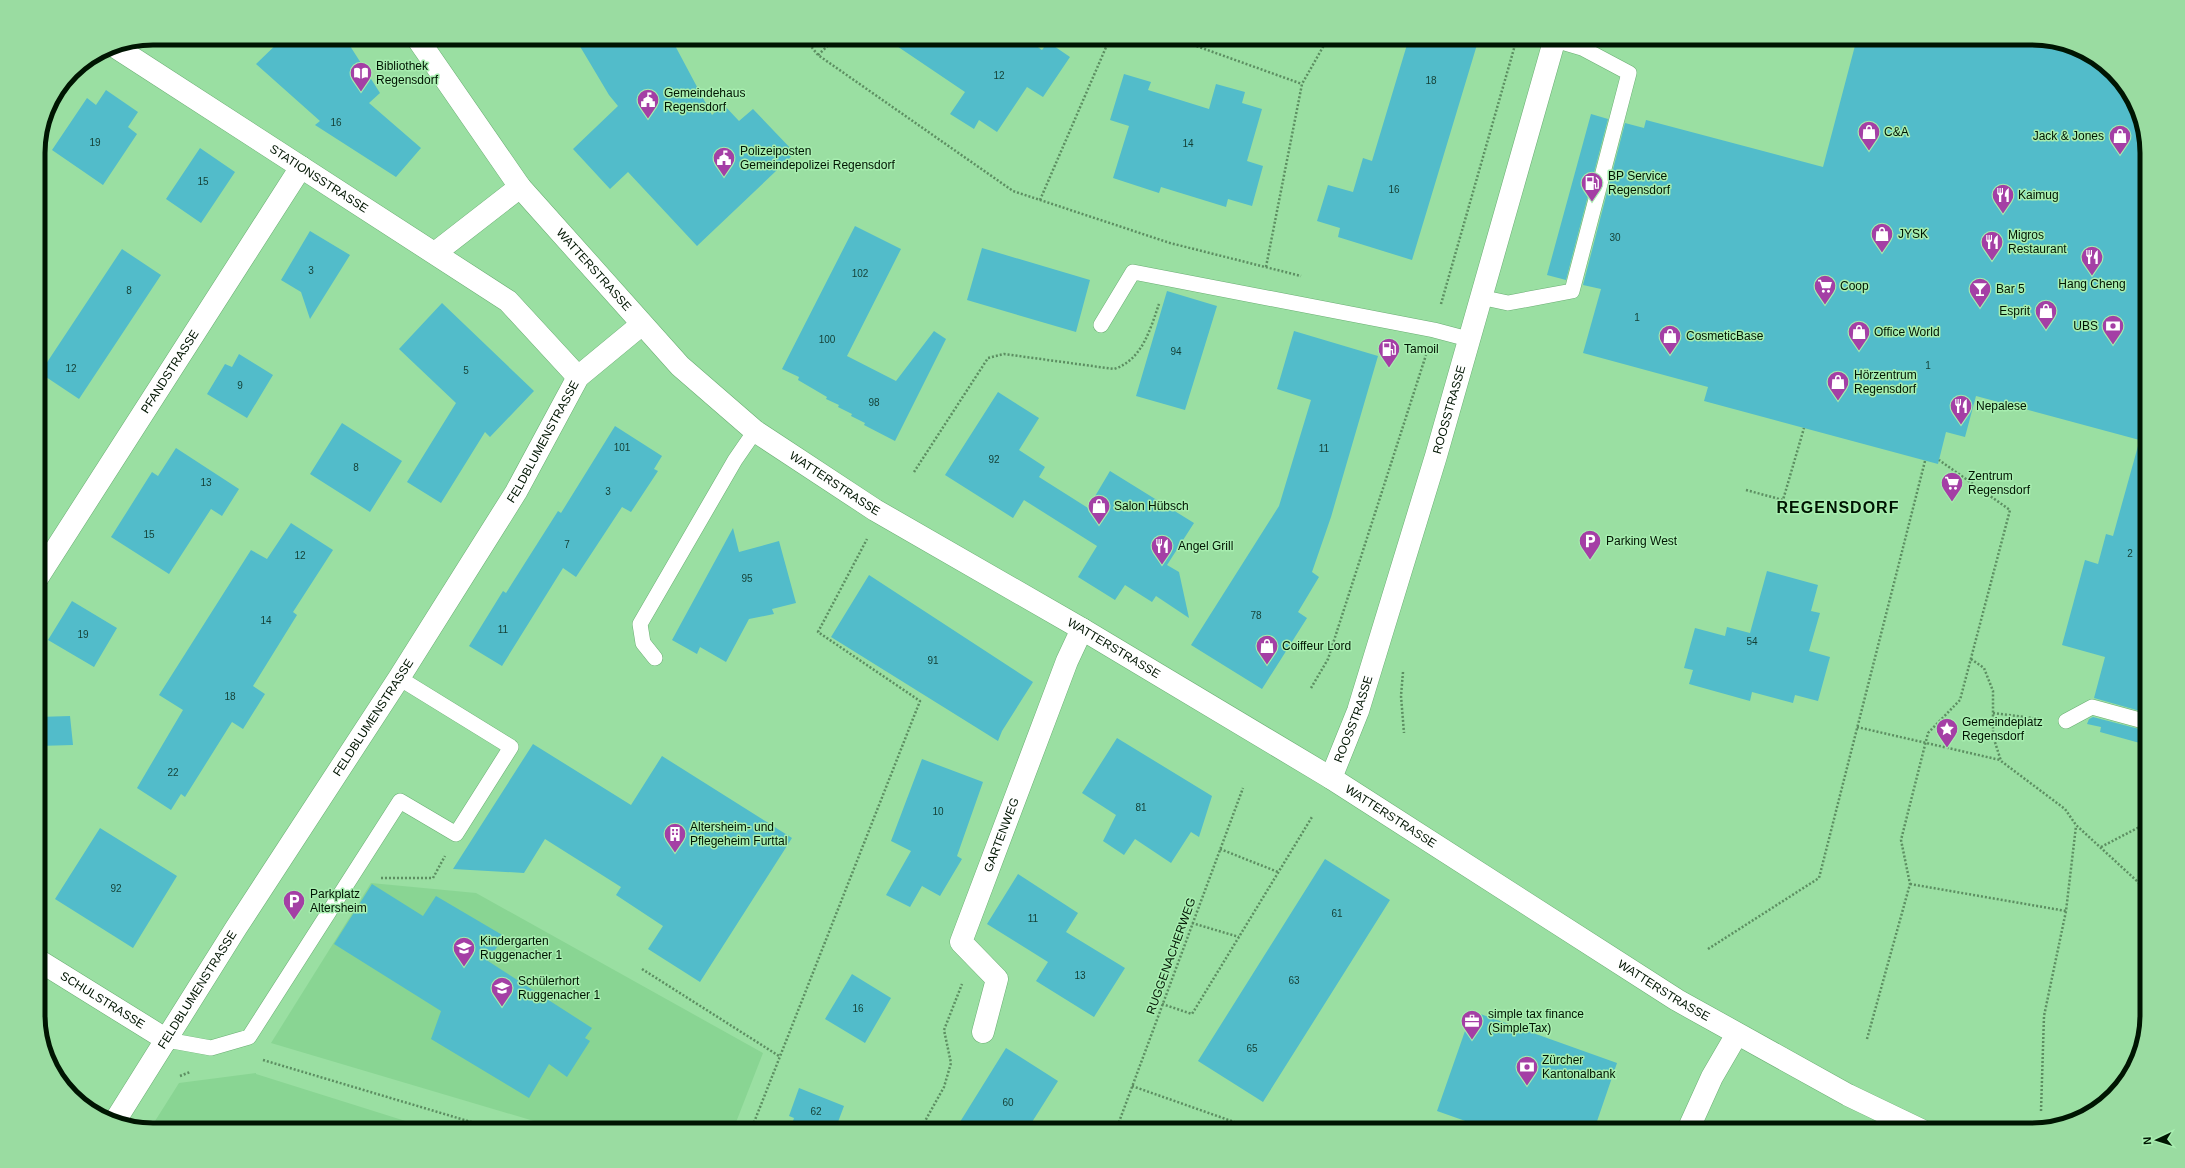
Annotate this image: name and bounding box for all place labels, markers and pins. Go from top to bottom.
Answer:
place label: Bibliothek Regensdorf [376,59,439,87]
library icon: Bibliothek Regensdorf [348,60,374,93]
place label: Gemeindehaus Regensdorf [664,86,745,114]
public building icon: Gemeindehaus Regensdorf [635,87,661,120]
shop icon: C&A [1856,119,1882,152]
shop icon: Jack & Jones [2107,123,2133,156]
place label: C&A [1884,125,1909,139]
place label: Jack & Jones [2033,129,2104,143]
place label: Polizeiposten Gemeindepolizei Regensdorf [740,144,895,172]
public building icon: Polizeiposten Gemeindepolizei Regensdorf [711,145,737,178]
place label: BP Service Regensdorf [1608,169,1671,197]
fuel station icon: BP Service Regensdorf [1579,170,1605,203]
restaurant icon: Kaimug [1990,182,2016,215]
place label: Kaimug [2018,188,2059,202]
shop icon: JYSK [1869,221,1895,254]
place label: JYSK [1898,227,1928,241]
place label: Migros Restaurant [2008,228,2067,256]
restaurant icon: Migros Restaurant [1979,229,2005,262]
restaurant icon: Hang Cheng [2079,244,2105,277]
supermarket icon: Coop [1812,273,1838,306]
bar icon: Bar 5 [1967,276,1993,309]
place label: Hang Cheng [2058,277,2126,291]
place label: Coop [1840,279,1869,293]
place label: Bar 5 [1996,282,2025,296]
shop icon: Esprit [2033,298,2059,331]
place label: Esprit [1999,304,2031,318]
bank icon: UBS [2100,313,2126,346]
shop icon: Office World [1846,319,1872,352]
place label: UBS [2073,319,2098,333]
shop icon: CosmeticBase [1657,323,1683,356]
place label: Office World [1874,325,1940,339]
place label: CosmeticBase [1686,329,1764,343]
fuel station icon: Tamoil [1376,336,1402,369]
place label: Tamoil [1404,342,1439,356]
place label: Hörzentrum Regensdorf [1854,368,1917,396]
shop icon: Hörzentrum Regensdorf [1825,369,1851,402]
restaurant icon: Nepalese [1948,393,1974,426]
place label: Nepalese [1976,399,2027,413]
place label: Zentrum Regensdorf [1968,469,2031,497]
supermarket icon: Zentrum Regensdorf [1939,470,1965,503]
shop icon: Salon Hübsch [1086,493,1112,526]
place label: Salon Hübsch [1114,499,1189,513]
parking icon: Parking West [1577,528,1603,561]
restaurant icon: Angel Grill [1149,533,1175,566]
place label: Parking West [1606,534,1678,548]
place label: Angel Grill [1178,539,1233,553]
shop icon: Coiffeur Lord [1254,633,1280,666]
place label: Coiffeur Lord [1282,639,1351,653]
place label: Gemeindeplatz Regensdorf [1962,715,2043,743]
place icon: Gemeindeplatz Regensdorf [1934,716,1960,749]
place label: Altersheim- und Pflegeheim Furttal [690,820,787,848]
building icon: Altersheim- und Pflegeheim Furttal [662,821,688,854]
place label: Parkplatz Altersheim [310,887,367,915]
parking icon: Parkplatz Altersheim [281,888,307,921]
place label: Kindergarten Ruggenacher 1 [480,934,562,962]
school or university icon: Kindergarten Ruggenacher 1 [451,935,477,968]
place label: Schülerhort Ruggenacher 1 [518,974,600,1002]
school or university icon: Schülerhort Ruggenacher 1 [489,975,515,1008]
place label: simple tax finance (SimpleTax) [1488,1007,1584,1035]
office icon: simple tax finance (SimpleTax) [1459,1008,1485,1041]
place label: Zürcher Kantonalbank [1542,1053,1616,1081]
bank icon: Zürcher Kantonalbank [1514,1054,1540,1087]

